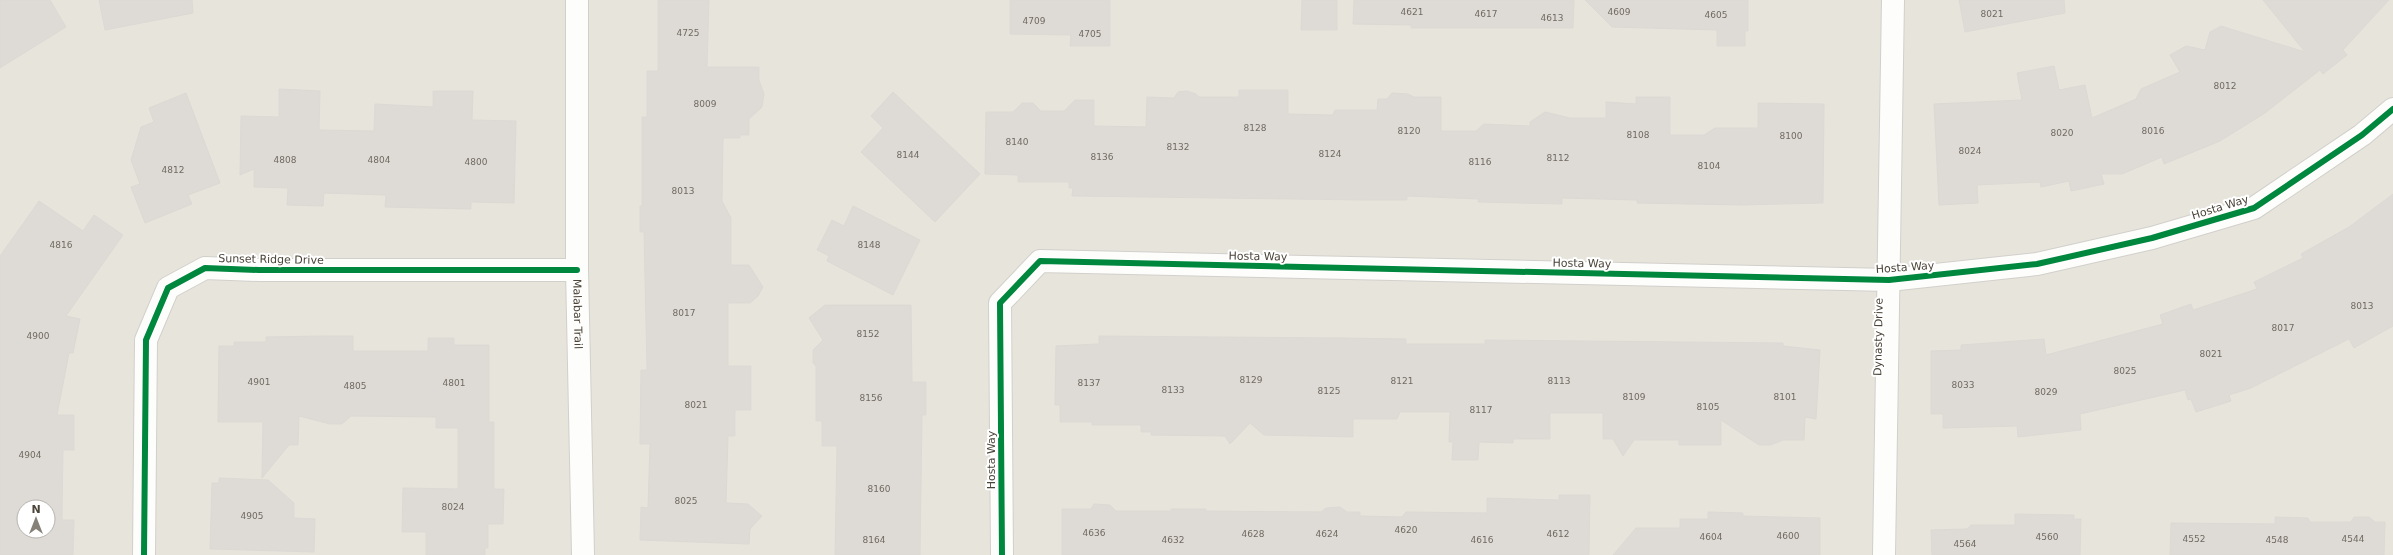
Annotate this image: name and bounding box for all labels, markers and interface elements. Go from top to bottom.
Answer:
house number: 4621 [1401,7,1423,17]
house number: 4609 [1608,7,1631,17]
house number: 4617 [1475,9,1497,19]
house number: 8021 [1981,9,2003,19]
house number: 4605 [1705,10,1727,20]
house number: 4613 [1541,13,1563,23]
house number: 4709 [1023,16,1046,26]
house number: 4725 [677,28,699,38]
house number: 4705 [1079,29,1101,39]
house number: 8012 [2214,81,2236,91]
house number: 8009 [694,99,717,109]
house number: 8128 [1244,123,1267,133]
house number: 8120 [1398,126,1421,136]
house number: 8016 [2142,126,2165,136]
house number: 8020 [2051,128,2074,138]
house number: 8108 [1627,130,1650,140]
house number: 8100 [1780,131,1803,141]
house number: 8140 [1006,137,1029,147]
house number: 8132 [1167,142,1189,152]
house number: 8024 [1959,146,1982,156]
house number: 8124 [1319,149,1342,159]
house number: 8144 [897,150,920,160]
house number: 8136 [1091,152,1114,162]
house number: 8112 [1547,153,1569,163]
house number: 4808 [274,155,297,165]
house number: 4804 [368,155,391,165]
house number: 4800 [465,157,488,167]
house number: 8116 [1469,157,1492,167]
house number: 8104 [1698,161,1721,171]
house number: 4812 [162,165,184,175]
house number: 8013 [672,186,694,196]
street label: Hosta Way [2190,193,2251,222]
house number: 4816 [50,240,73,250]
house number: 8148 [858,240,881,250]
street label: Hosta Way [1229,249,1288,264]
street label: Sunset Ridge Drive [218,252,324,267]
street label: Hosta Way [1553,256,1612,271]
street label: Hosta Way [1875,259,1935,276]
street label: Malabar Trail [570,279,585,349]
street label: Dynasty Drive [1871,298,1886,376]
house number: 8013 [2351,301,2373,311]
house number: 8017 [673,308,695,318]
house number: 8017 [2272,323,2294,333]
house number: 8152 [857,329,879,339]
house number: 4900 [27,331,50,341]
house number: 8021 [2200,349,2222,359]
house number: 8025 [2114,366,2136,376]
house number: 8129 [1240,375,1263,385]
house number: 8121 [1391,376,1413,386]
house number: 8113 [1548,376,1570,386]
house number: 4901 [248,377,270,387]
house number: 4801 [443,378,465,388]
house number: 8137 [1078,378,1100,388]
house number: 8033 [1952,380,1974,390]
house number: 4805 [344,381,366,391]
house number: 8133 [1162,385,1184,395]
house number: 8125 [1318,386,1340,396]
house number: 8029 [2035,387,2058,397]
house number: 8109 [1623,392,1646,402]
house number: 8101 [1774,392,1796,402]
house number: 8156 [860,393,883,403]
house number: 8021 [685,400,707,410]
house number: 8105 [1697,402,1719,412]
house number: 8117 [1470,405,1492,415]
street label: Hosta Way [985,430,998,489]
house number: 4904 [19,450,42,460]
house number: 8160 [868,484,891,494]
house number: 8025 [675,496,697,506]
north arrow [16,499,56,539]
house number: 8024 [442,502,465,512]
text: N [31,503,41,516]
house number: 4905 [241,511,263,521]
house number: 4620 [1395,525,1418,535]
house number: 4636 [1083,528,1106,538]
house number: 4628 [1242,529,1265,539]
house number: 4624 [1316,529,1339,539]
house number: 4612 [1547,529,1569,539]
house number: 4600 [1777,531,1800,541]
house number: 4604 [1700,532,1723,542]
house number: 4560 [2036,532,2059,542]
house number: 4552 [2183,534,2205,544]
house number: 4544 [2342,534,2365,544]
house number: 8164 [863,535,886,545]
house number: 4632 [1162,535,1184,545]
house number: 4616 [1471,535,1494,545]
house number: 4548 [2266,535,2289,545]
house number: 4564 [1954,539,1977,549]

